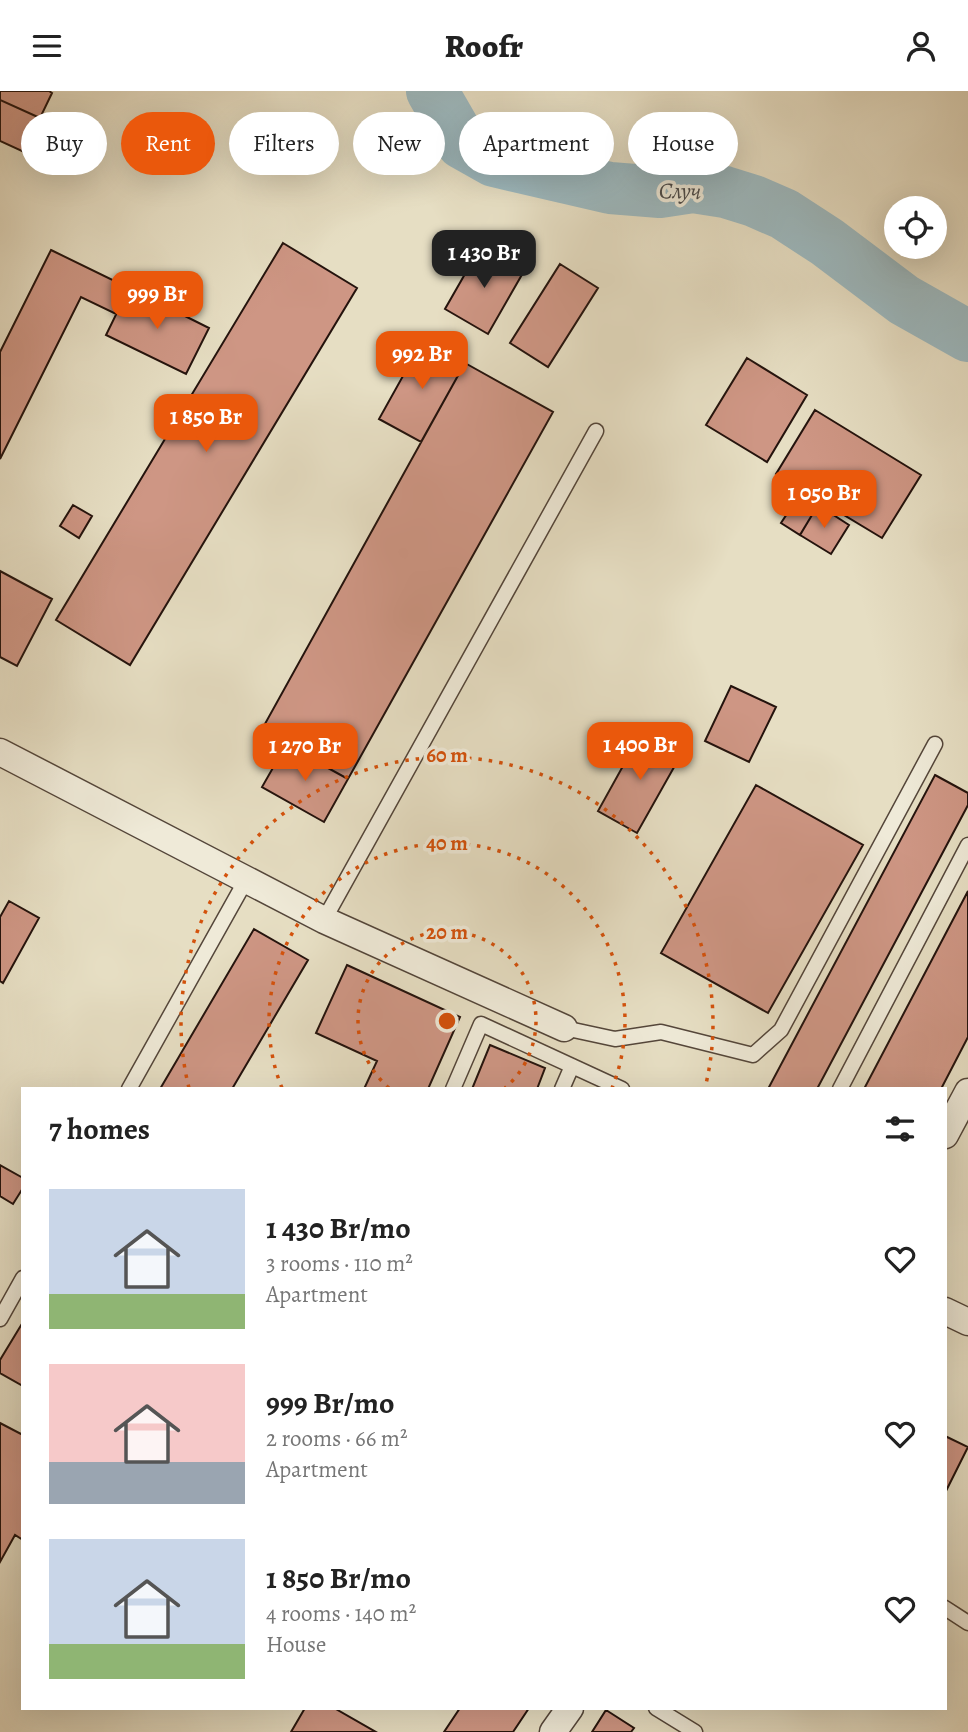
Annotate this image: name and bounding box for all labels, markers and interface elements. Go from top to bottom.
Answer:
text: Roofr [445,24,523,68]
icon: menu [28,27,66,65]
icon: person [902,27,940,65]
chip: Buy [21,112,107,175]
chip: Rent [121,112,215,175]
chip: Filters [229,112,339,175]
chip: New [353,112,445,175]
chip: Apartment [459,112,614,175]
chip: House [628,112,738,175]
water label: Случ [659,175,701,207]
map controls [884,196,947,259]
button: locate [884,196,947,259]
pin: 1 430 Br [412,231,556,290]
text: 1 430 Br [448,237,520,268]
pin: 999 Br [100,271,214,331]
text: 999 Br [127,278,187,309]
pin: 992 Br [365,331,479,391]
text: 992 Br [392,338,452,369]
pin: 1 850 Br [134,395,278,454]
text: 1 850 Br [170,401,242,432]
pin: 1 050 Br [752,471,896,530]
text: 1 050 Br [788,477,860,508]
pin: 1 270 Br [233,723,377,783]
pin: 1 400 Br [568,723,712,782]
text: 1 400 Br [603,729,677,760]
text: 1 270 Br [269,730,341,761]
text: 60 m [426,741,468,769]
text: 40 m [426,829,468,857]
text: 20 m [426,918,468,946]
centre of rings [435,1009,459,1033]
text: 7 homes [49,1109,150,1149]
icon: filters [881,1110,919,1148]
text: 1 430 Br/mo [266,1208,411,1248]
icon: home [105,1217,189,1301]
icon: heart [881,1240,919,1278]
text: 3 rooms · 110 m² [266,1248,413,1279]
text: Apartment [266,1279,368,1310]
text: 999 Br/mo [266,1383,394,1423]
icon: home [105,1392,189,1476]
icon: heart [881,1415,919,1453]
text: 2 rooms · 66 m² [266,1423,408,1454]
text: Apartment [266,1454,368,1485]
text: 1 850 Br/mo [266,1558,411,1598]
icon: home [105,1567,189,1651]
icon: heart [881,1590,919,1628]
text: 4 rooms · 140 m² [266,1598,416,1629]
text: House [266,1629,326,1660]

